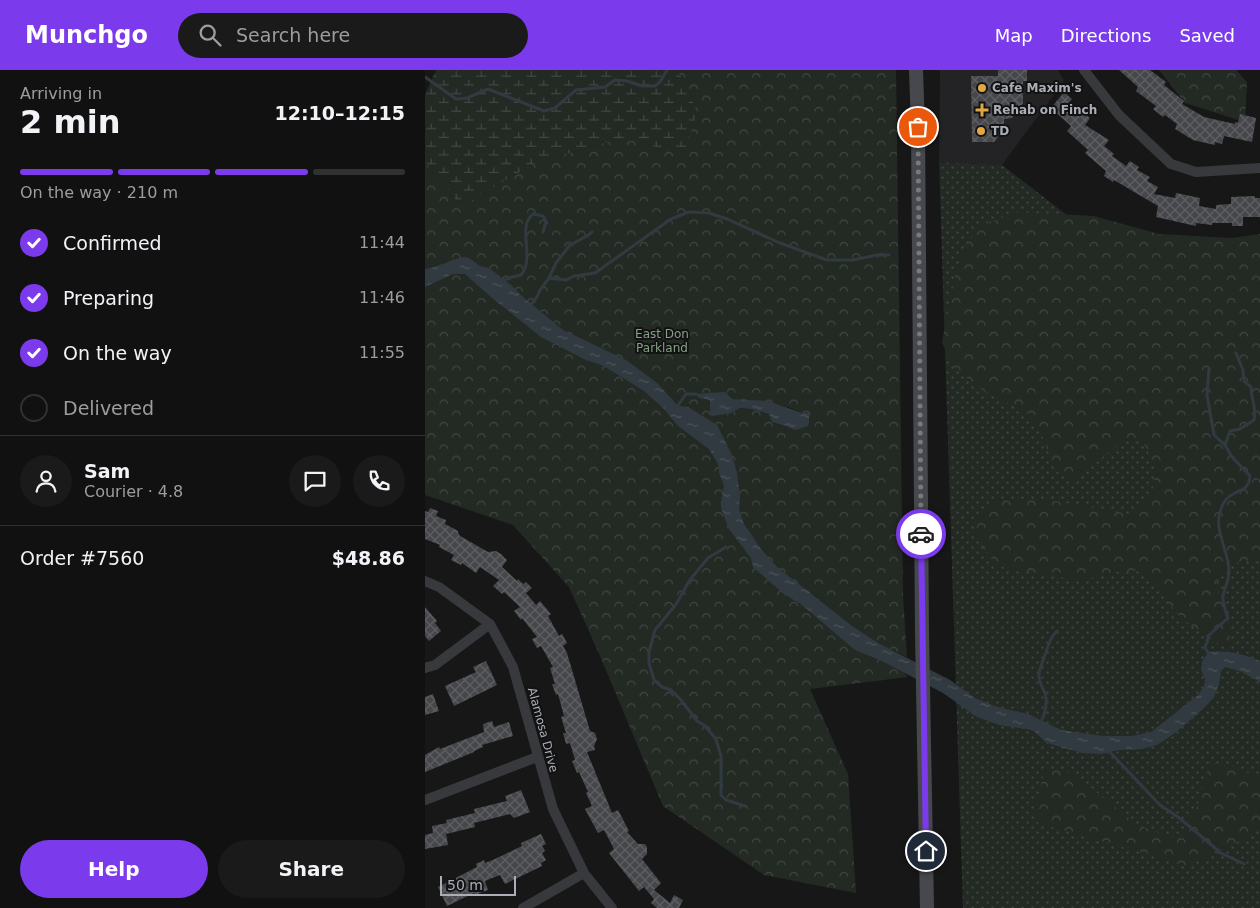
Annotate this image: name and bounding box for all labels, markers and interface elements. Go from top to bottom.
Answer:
search box [178,13,528,58]
text: Munchgo [25,21,148,49]
icon: search [196,21,224,49]
text: Search here [236,24,350,46]
text: Map [995,25,1033,46]
text: Directions [1061,25,1151,46]
text: Saved [1179,25,1235,46]
place label: Cafe Maxim's [992,81,1082,95]
marker: Cafe Maxim's [976,82,988,94]
text: Arriving in [20,84,102,103]
text: 12:10–12:15 [275,102,405,124]
text: 2 min [20,103,121,141]
marker: Rehab on Finch [975,103,989,117]
place label: Rehab on Finch [993,103,1097,117]
pin [897,106,939,148]
icon: bag [904,113,932,141]
place label: TD [991,124,1009,138]
marker: TD [975,125,987,137]
text: On the way · 210 m [20,183,178,202]
icon: check [20,229,48,257]
text: Confirmed [63,232,162,254]
text: 11:44 [359,233,405,252]
icon: check [20,284,48,312]
text: Preparing [63,287,154,309]
text: 11:46 [359,288,405,307]
park label: East Don Parkland [635,327,689,355]
icon: check [20,339,48,367]
text: On the way [63,342,172,364]
text: 11:55 [359,343,405,362]
text: Delivered [63,397,154,419]
button: person [20,455,72,507]
button: chat [289,455,341,507]
button: phone [353,455,405,507]
text: Sam [84,460,130,482]
text: Courier · 4.8 [84,482,183,501]
courier [896,509,946,559]
icon: car [907,520,935,548]
text: Order #7560 [20,547,144,569]
text: $48.86 [332,547,405,569]
street label: Alamosa Drive [525,686,561,774]
pin [905,830,947,872]
icon: home [912,837,940,865]
button: Help [20,840,208,898]
button: Share [218,840,405,898]
scale bar [440,873,516,896]
text: 50 m [447,877,483,893]

